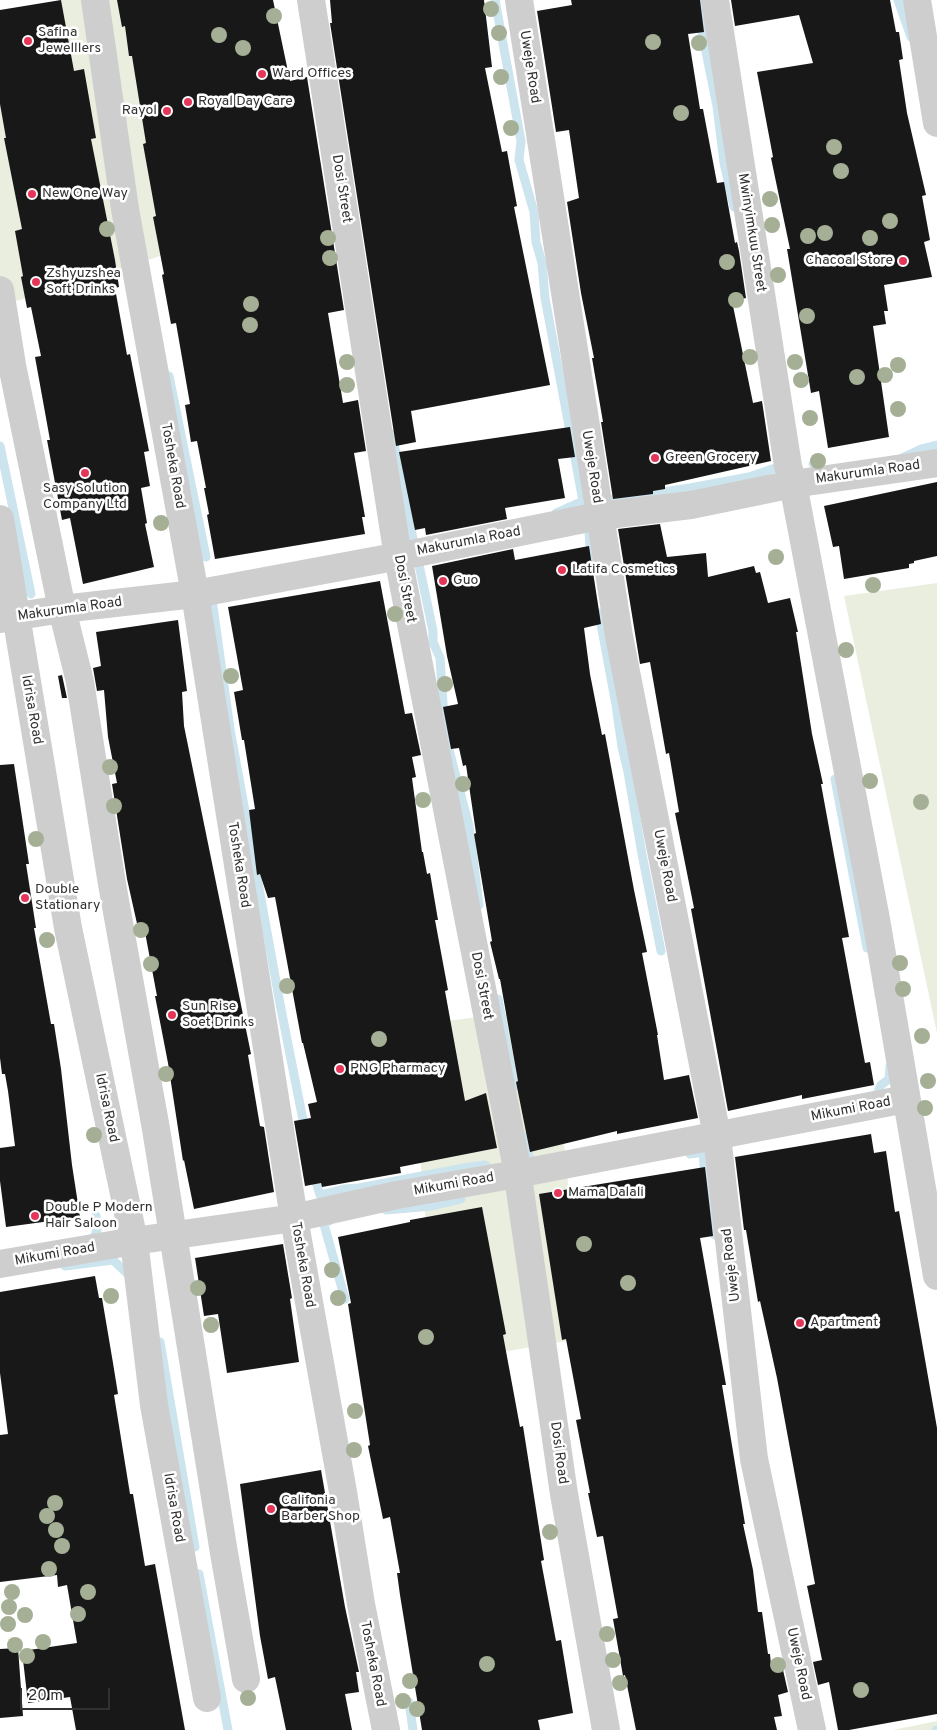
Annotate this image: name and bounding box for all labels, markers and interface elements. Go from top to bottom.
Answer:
place label: Safina Jewelllers [38,25,101,58]
street label: Uweje Road [515,29,543,105]
marker: Safina Jewelllers [22,35,34,47]
place label: Ward Offices [272,66,351,82]
marker: Ward Offices [256,68,268,80]
place label: Royal Day Care [198,94,293,110]
marker: Royal Day Care [182,96,194,108]
place label: Rayol [122,103,157,119]
marker: Rayol [161,105,173,117]
street label: Dosi Street [327,154,355,224]
street label: Mwinyimkuu Street [733,172,769,294]
place label: New One Way [42,186,128,202]
marker: New One Way [26,188,38,200]
place label: Chacoal Store [805,253,893,269]
marker: Chacoal Store [897,255,909,267]
place label: Zshyuzshea Soft Drinks [46,266,121,298]
marker: Zshyuzshea Soft Drinks [30,276,42,288]
street label: Tosheka Road [156,422,188,510]
street label: Uweje Road [577,429,605,505]
place label: Green Grocery [665,450,757,466]
marker: Green Grocery [649,452,661,464]
street label: Makurumla Road [815,457,921,489]
marker: Sasy Solution Company Ltd [79,467,91,479]
place label: Sasy Solution Company Ltd [43,481,127,514]
street label: Makurumla Road [416,524,522,560]
street label: Dosi Street [389,554,419,624]
place label: Latifa Cosmetics [572,562,676,578]
marker: Latifa Cosmetics [556,564,568,576]
place label: Guo [453,573,478,589]
marker: Guo [437,575,449,587]
street label: Makurumla Road [17,594,123,626]
street label: Idrisa Road [17,674,45,746]
street label: Tosheka Road [223,821,253,909]
street label: Uweje Road [649,828,679,904]
place label: Double Stationary [35,882,100,914]
marker: Double Stationary [19,892,31,904]
street label: Dosi Street [466,951,496,1021]
place label: Sun Rise Soet Drinks [182,999,254,1032]
marker: Sun Rise Soet Drinks [166,1009,178,1021]
place label: PNG Pharmacy [350,1061,445,1077]
marker: PNG Pharmacy [334,1063,346,1075]
street label: Idrisa Road [90,1072,122,1144]
street label: Mikumi Road [810,1094,892,1126]
street label: Mikumi Road [413,1170,495,1200]
place label: Mama Dalali [568,1185,644,1201]
marker: Mama Dalali [552,1187,564,1199]
place label: Double P Modern Hair Saloon [45,1200,153,1232]
marker: Double P Modern Hair Saloon [29,1210,41,1222]
street label: Tosheka Road [286,1221,318,1309]
street label: Uweje Road [719,1227,745,1303]
street label: Mikumi Road [14,1240,96,1270]
place label: Apartment [810,1315,878,1331]
marker: Apartment [794,1317,806,1329]
street label: Dosi Road [545,1421,571,1485]
street label: Idrisa Road [159,1472,187,1544]
place label: Califonia Barber Shop [281,1493,360,1525]
marker: Califonia Barber Shop [265,1503,277,1515]
street label: Tosheka Road [355,1620,389,1708]
street label: Uweje Road [782,1626,814,1702]
scale bar [22,1678,112,1710]
text: 20 m [28,1687,63,1706]

